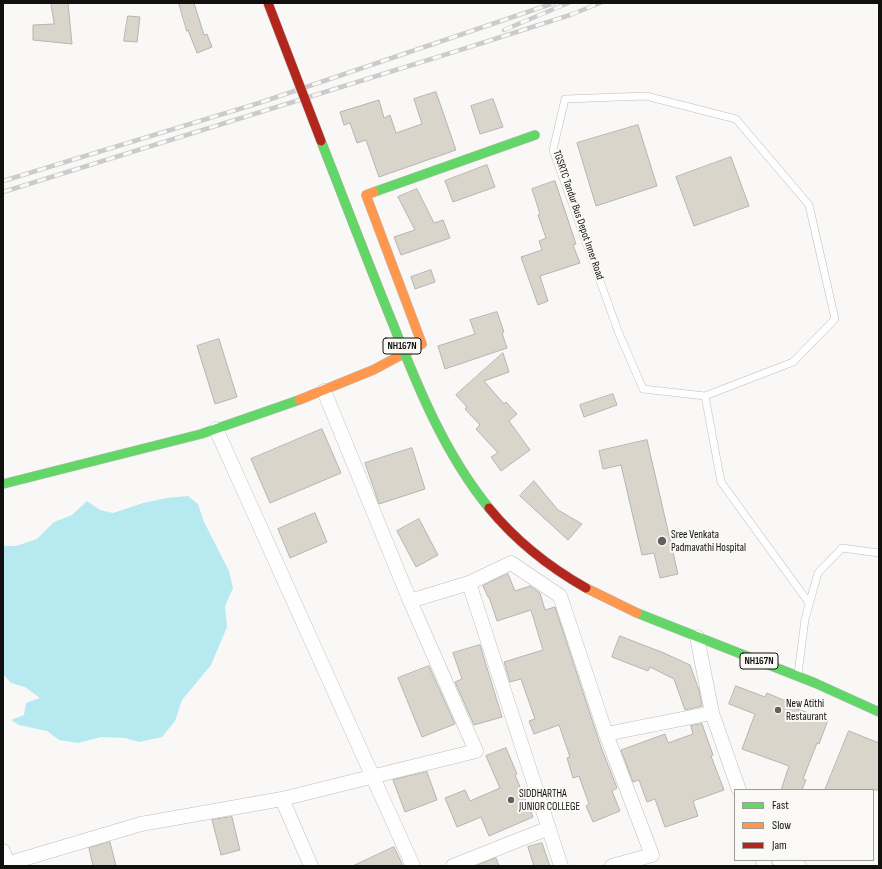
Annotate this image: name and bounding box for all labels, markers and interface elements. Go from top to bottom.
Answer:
street label: TGSRTC Tandur Bus Depot Inner Road [550,149,606,281]
road number: NH167N [383,338,421,354]
place label: Sree Venkata Padmavathi Hospital [671,528,746,554]
marker: Sree Venkata Padmavathi Hospital [656,535,668,547]
road number: NH167N [740,653,778,669]
place label: New Atithi Restaurant [786,697,827,723]
marker: New Atithi Restaurant [773,705,783,715]
place label: SIDDHARTHA JUNIOR COLLEGE [519,787,580,813]
legend [734,789,874,861]
marker: SIDDHARTHA JUNIOR COLLEGE [506,795,516,805]
text: Fast [772,798,789,813]
text: Slow [772,818,791,833]
text: Jam [772,838,787,853]

